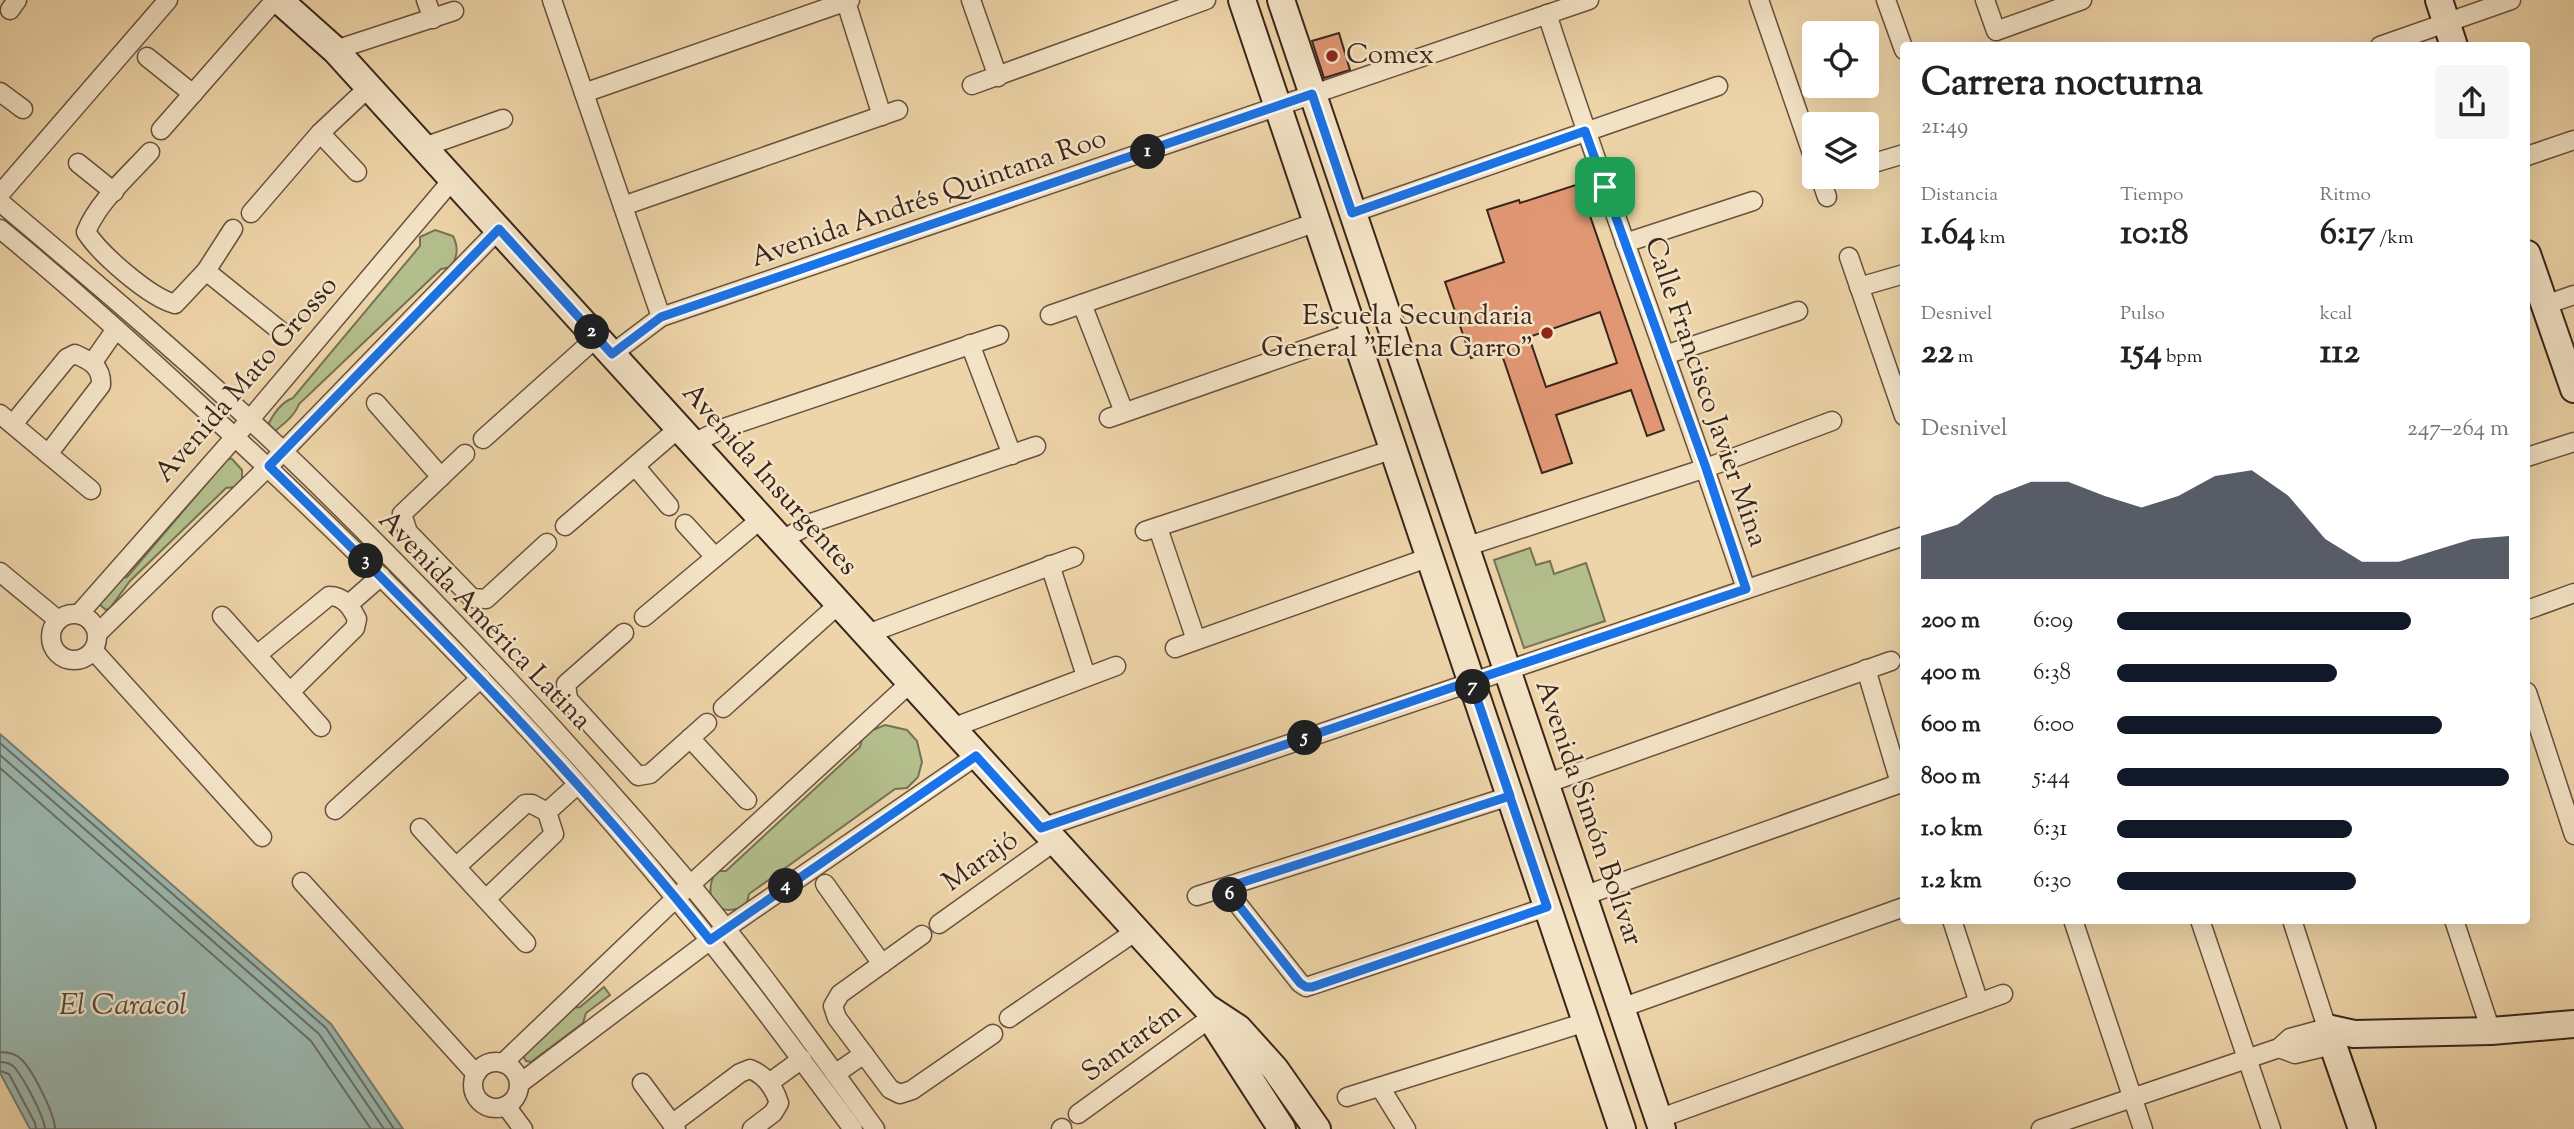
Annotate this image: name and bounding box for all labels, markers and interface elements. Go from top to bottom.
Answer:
map controls [1802,21,1879,189]
button: locate [1802,21,1879,98]
place label: Comex [1346,36,1434,76]
marker: Comex [1324,48,1340,64]
text: Carrera nocturna [1921,58,2203,112]
button: share [2435,65,2509,139]
text: 21:49 [1921,111,1968,144]
button: layers [1802,112,1879,189]
street label: Avenida Andrés Quintana Roo [746,119,1112,279]
pin: 1 [1130,134,1166,170]
text: 1 [1144,138,1151,165]
pin [1575,157,1635,217]
icon: arrive [1586,168,1624,206]
text: Distancia [1921,182,1998,209]
text: Tiempo [2120,182,2183,209]
text: Ritmo [2320,182,2371,209]
text: 1.64 [1921,209,1975,260]
text: 10:18 [2120,209,2189,260]
text: 6:17 [2320,209,2375,260]
text: km [1975,225,2006,252]
text: /km [2375,225,2414,252]
street label: Calle Francisco Javier Mina [1633,232,1777,552]
street label: Avenida Mato Grosso [146,268,348,492]
place label: Escuela Secundaria General "Elena Garro" [1261,297,1533,369]
text: Desnivel [1921,301,1992,328]
text: Pulso [2120,301,2165,328]
text: kcal [2320,301,2352,328]
pin: 2 [574,314,610,350]
text: 2 [587,318,596,345]
marker: Escuela Secundaria General "Elena Garro" [1539,325,1555,341]
text: 22 [1921,328,1954,379]
text: 154 [2120,328,2162,379]
text: 112 [2320,328,2360,379]
text: m [1954,344,1974,371]
text: bpm [2162,344,2202,371]
street label: Avenida Insurgentes [671,375,867,585]
text: Desnivel [1921,413,2007,446]
text: 247–264 m [2407,413,2509,446]
street label: Avenida América Latina [368,502,600,740]
pin: 3 [348,544,384,578]
text: 3 [362,547,369,574]
text: 200 m [1921,605,1980,638]
text: 6:09 [2033,605,2073,638]
text: 400 m [1921,657,1981,690]
text: 6:38 [2033,657,2071,690]
pin: 7 [1456,670,1490,704]
text: 7 [1468,673,1477,700]
street label: Avenida Simón Bolívar [1524,675,1652,952]
text: 600 m [1921,709,1981,742]
text: 6:00 [2033,709,2074,742]
pin: 5 [1288,720,1322,756]
text: 5 [1301,724,1308,751]
text: 800 m [1921,761,1981,794]
text: 5:44 [2033,761,2070,794]
text: 1.0 km [1921,813,1983,846]
text: 6:31 [2033,813,2067,846]
street label: Marajó [935,821,1027,903]
text: 1.2 km [1921,865,1982,898]
text: 6:30 [2033,865,2071,898]
pin: 4 [768,868,804,903]
text: 4 [781,872,790,899]
pin: 6 [1212,878,1248,912]
text: 6 [1225,881,1234,908]
water label: El Caracol [59,985,187,1028]
street label: Santarém [1074,993,1190,1093]

